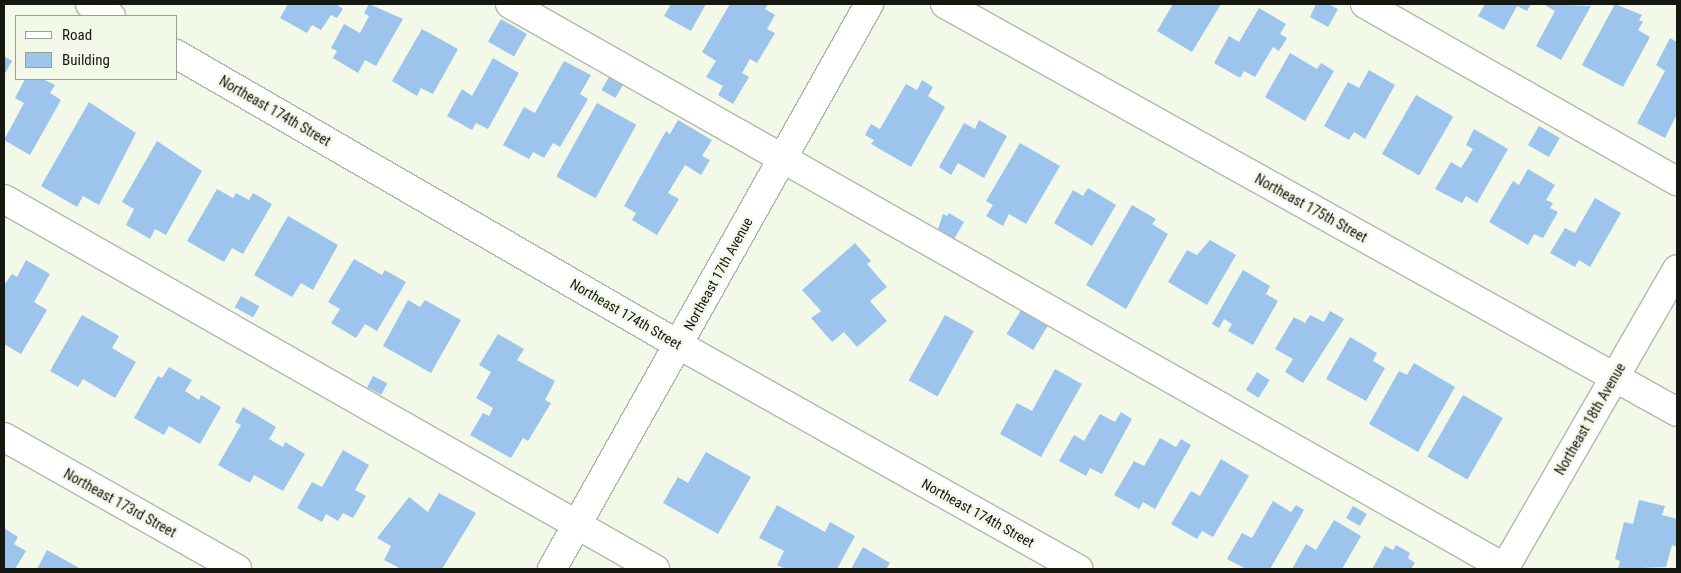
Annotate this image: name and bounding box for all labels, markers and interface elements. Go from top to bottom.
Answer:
legend [15,15,178,80]
text: Road [62,26,92,44]
text: Building [62,51,110,69]
street label: Northeast 174th Street [216,72,334,150]
street label: Northeast 175th Street [1252,170,1370,246]
street label: Northeast 17th Avenue [680,215,756,333]
street label: Northeast 174th Street [567,275,685,353]
street label: Northeast 18th Avenue [1551,360,1629,478]
street label: Northeast 173rd Street [61,465,179,541]
street label: Northeast 174th Street [919,475,1037,551]

